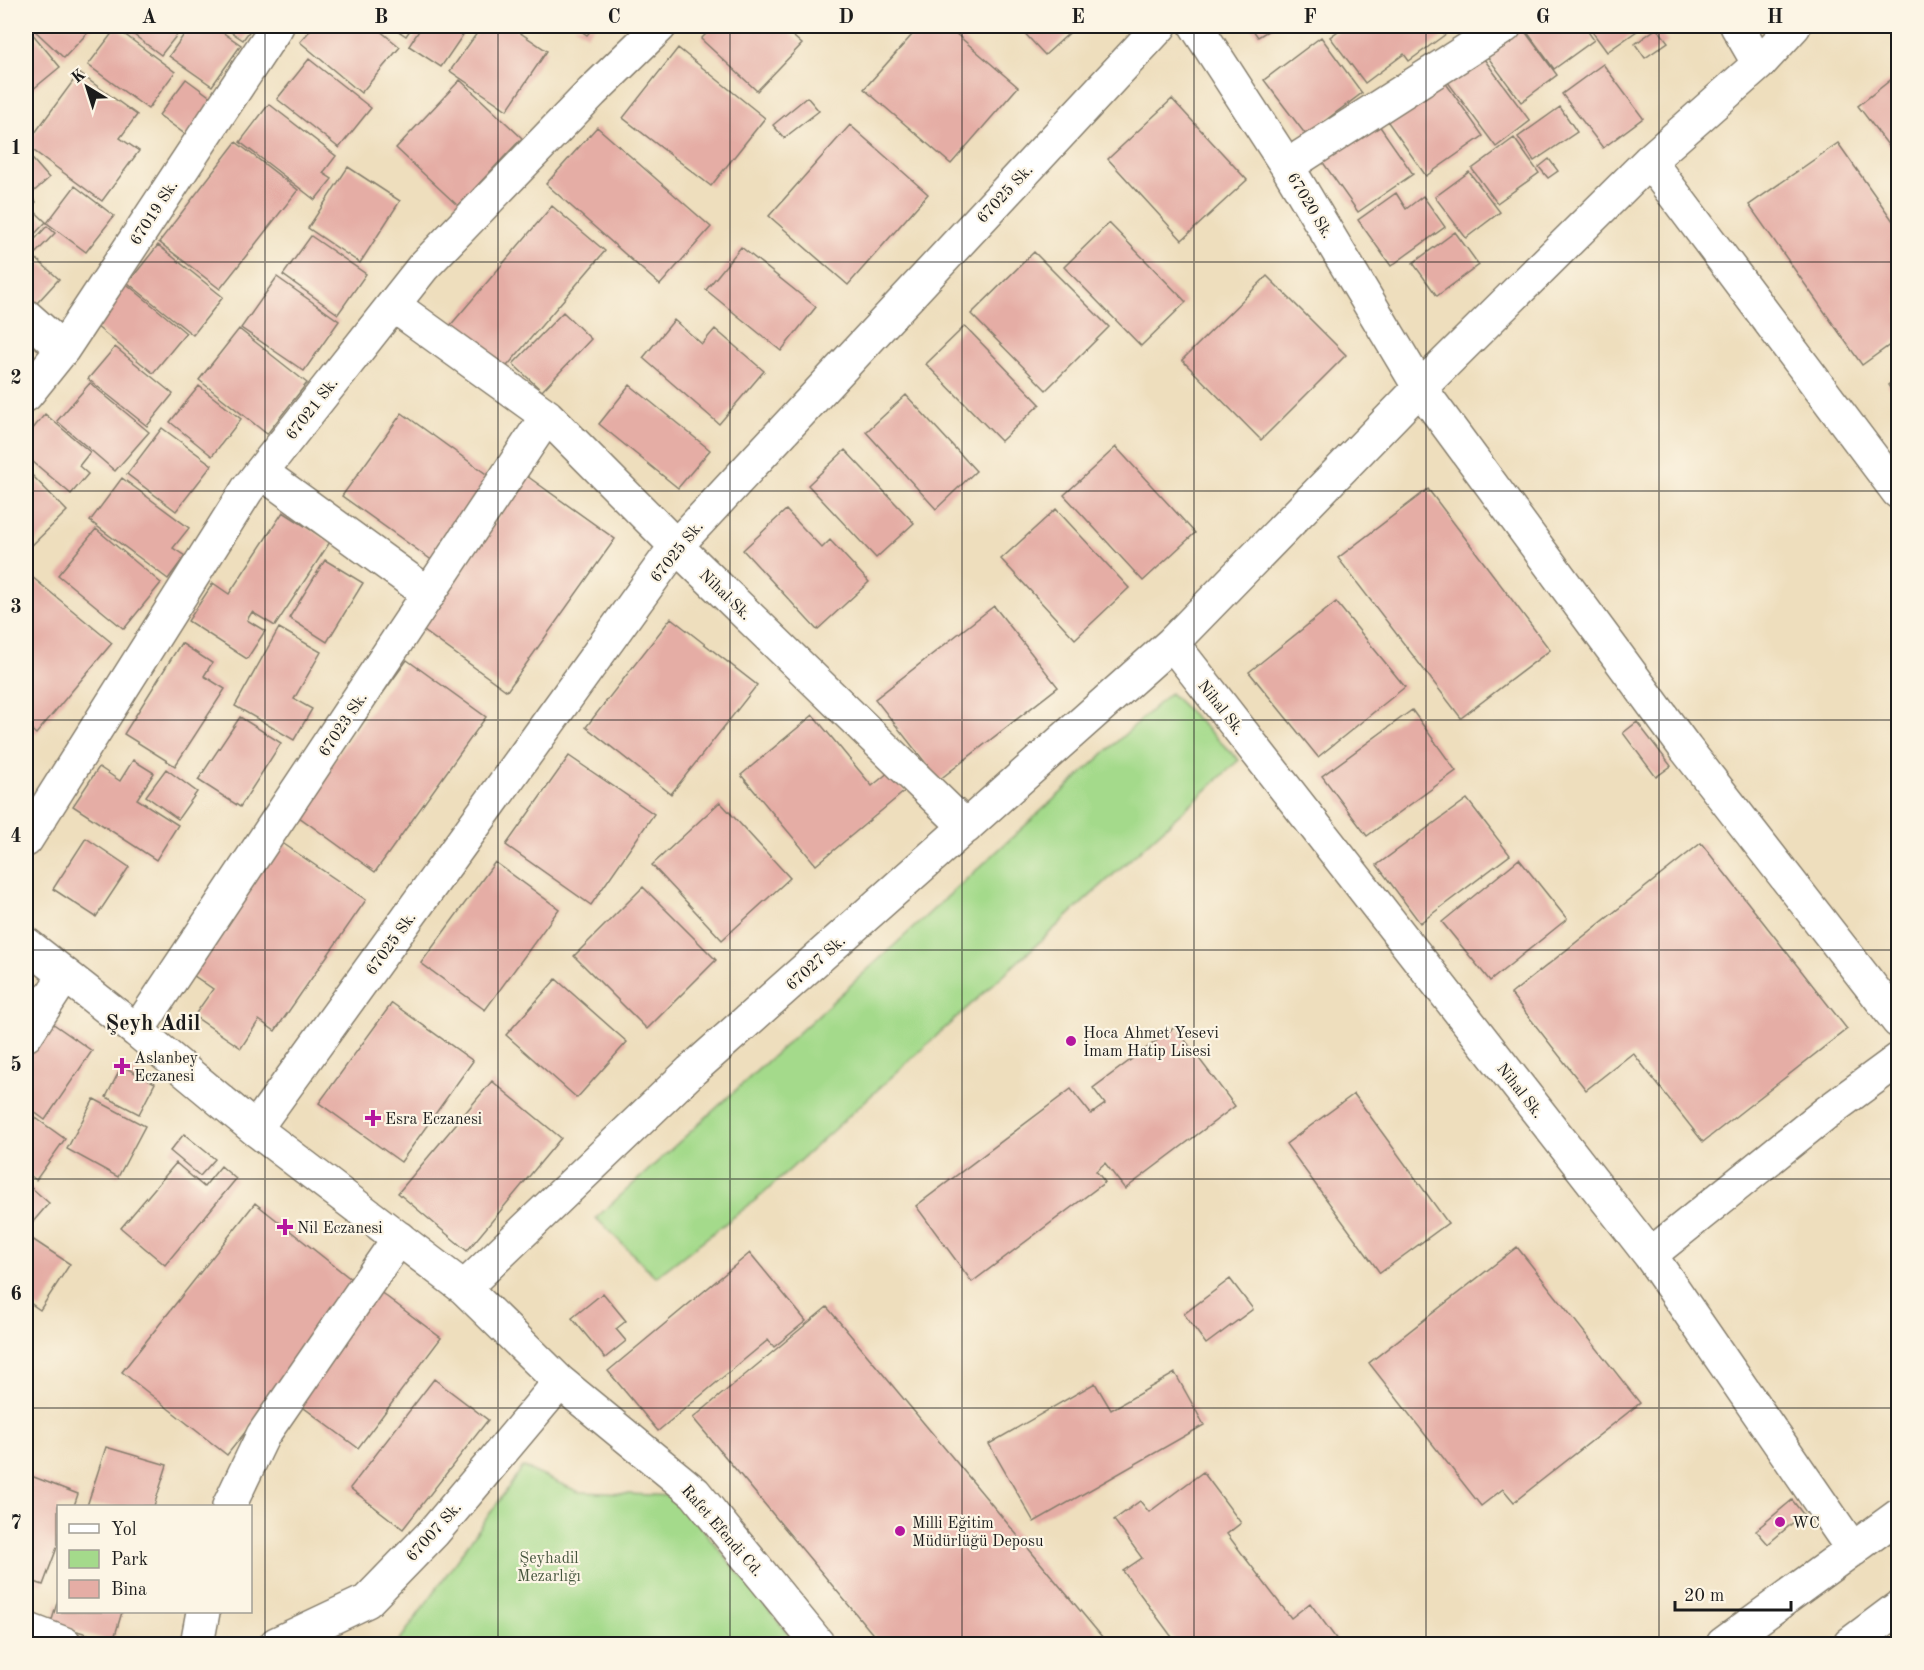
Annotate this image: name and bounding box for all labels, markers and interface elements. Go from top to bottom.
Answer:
text: A [141,8,157,28]
text: B [374,8,388,28]
text: C [607,8,621,28]
text: D [838,8,854,28]
text: E [1071,8,1085,28]
text: F [1303,8,1317,28]
text: G [1536,8,1550,28]
text: H [1767,8,1783,28]
north arrow [57,57,117,117]
text: K [69,67,89,87]
text: 1 [10,139,22,159]
street label: 67025 Sk. [975,162,1036,227]
street label: 67020 Sk. [1283,170,1335,242]
street label: 67019 Sk. [128,178,181,248]
text: 2 [10,369,22,389]
street label: 67021 Sk. [284,375,342,443]
street label: 67025 Sk. [648,519,707,586]
street label: Nihal Sk. [696,567,753,624]
text: 3 [10,598,22,618]
street label: Nihal Sk. [1194,678,1247,739]
street label: 67023 Sk. [316,690,371,760]
text: 4 [10,827,22,847]
street label: 67025 Sk. [364,910,420,979]
street label: 67027 Sk. [784,933,849,994]
district label: Şeyh Adil [106,1013,201,1035]
place label: Hoca Ahmet Yesevi İmam Hatip Lisesi [1083,1026,1219,1060]
marker: Hoca Ahmet Yesevi İmam Hatip Lisesi [1064,1034,1078,1048]
place label: Aslanbey Eczanesi [134,1051,199,1085]
text: 5 [10,1055,22,1076]
marker: Aslanbey Eczanesi [115,1059,129,1073]
street label: Nihal Sk. [1493,1061,1546,1122]
marker: Esra Eczanesi [366,1111,380,1125]
place label: Esra Eczanesi [385,1112,482,1128]
marker: Nil Eczanesi [278,1220,292,1234]
place label: Nil Eczanesi [297,1221,383,1237]
text: 6 [10,1285,22,1305]
street label: Rafet Efendi Cd. [678,1483,765,1580]
street label: 67007 Sk. [404,1500,465,1565]
legend [57,1505,252,1613]
text: 7 [10,1514,22,1534]
marker: WC [1773,1515,1787,1529]
place label: Milli Eğitim Müdürlüğü Deposu [912,1516,1044,1550]
place label: WC [1792,1516,1820,1532]
text: Yol [111,1521,137,1539]
marker: Milli Eğitim Müdürlüğü Deposu [893,1524,907,1538]
text: Park [111,1551,148,1569]
park label: Şeyhadil Mezarlığı [517,1551,581,1585]
scale bar [1675,1574,1790,1612]
text: Bina [111,1581,147,1599]
text: 20 m [1684,1587,1724,1605]

